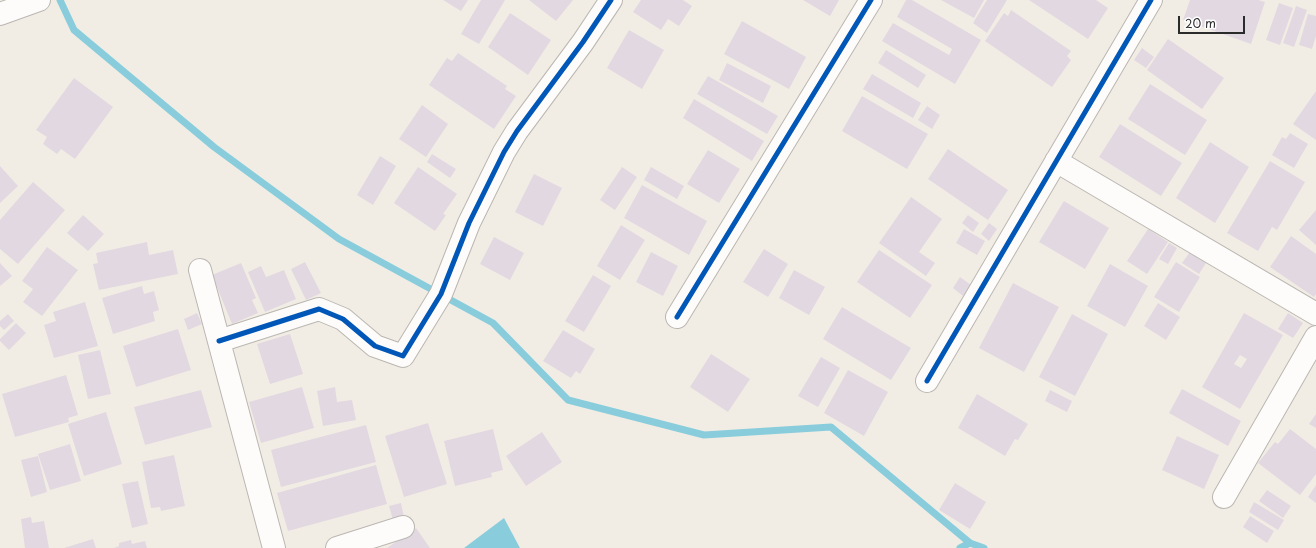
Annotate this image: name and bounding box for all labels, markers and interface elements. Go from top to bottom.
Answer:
scale bar [1180,8,1247,34]
text: 20 m [1185,14,1216,32]

